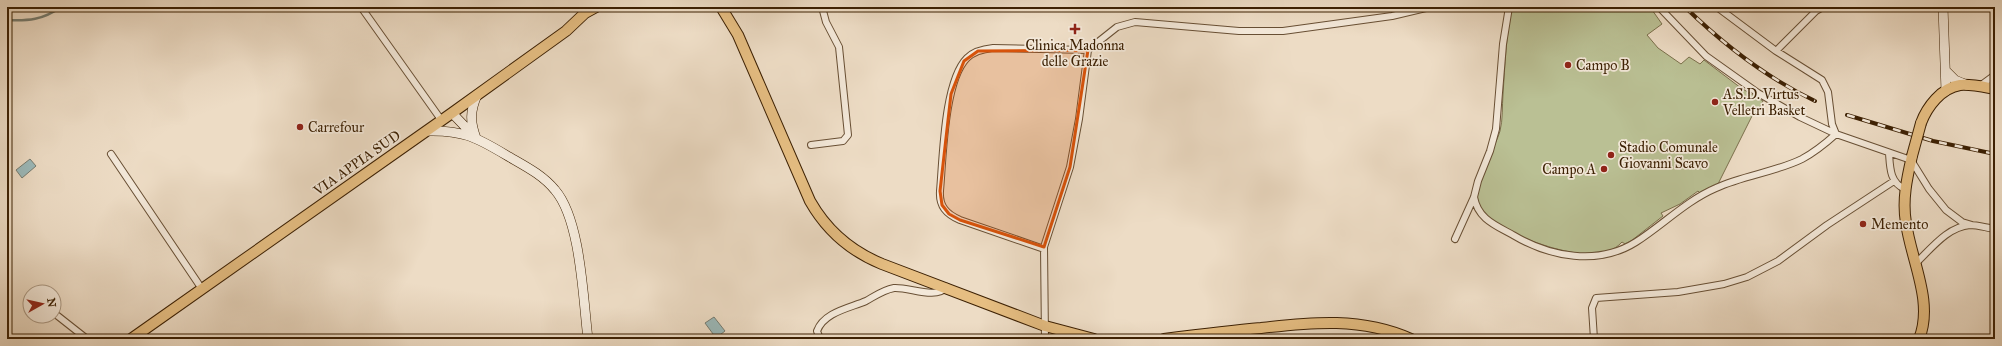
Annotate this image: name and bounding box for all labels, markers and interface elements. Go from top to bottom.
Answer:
marker: Clinica Madonna delle Grazie [1069,23,1081,35]
place label: Clinica Madonna delle Grazie [1026,37,1125,70]
place label: Campo B [1576,57,1630,74]
marker: Campo B [1563,60,1573,70]
place label: A.S.D. Virtus Velletri Basket [1722,86,1805,119]
marker: A.S.D. Virtus Velletri Basket [1710,97,1720,107]
place label: Carrefour [308,119,365,136]
marker: Carrefour [295,122,305,132]
street label: VIA APPIA SUD [309,127,404,200]
place label: Stadio Comunale Giovanni Scavo [1619,139,1718,172]
marker: Stadio Comunale Giovanni Scavo [1606,150,1616,160]
place label: Campo A [1542,161,1597,178]
marker: Campo A [1599,164,1609,174]
place label: Memento [1871,216,1928,233]
marker: Memento [1858,219,1868,229]
north arrow [22,284,62,324]
text: N [44,297,59,309]

